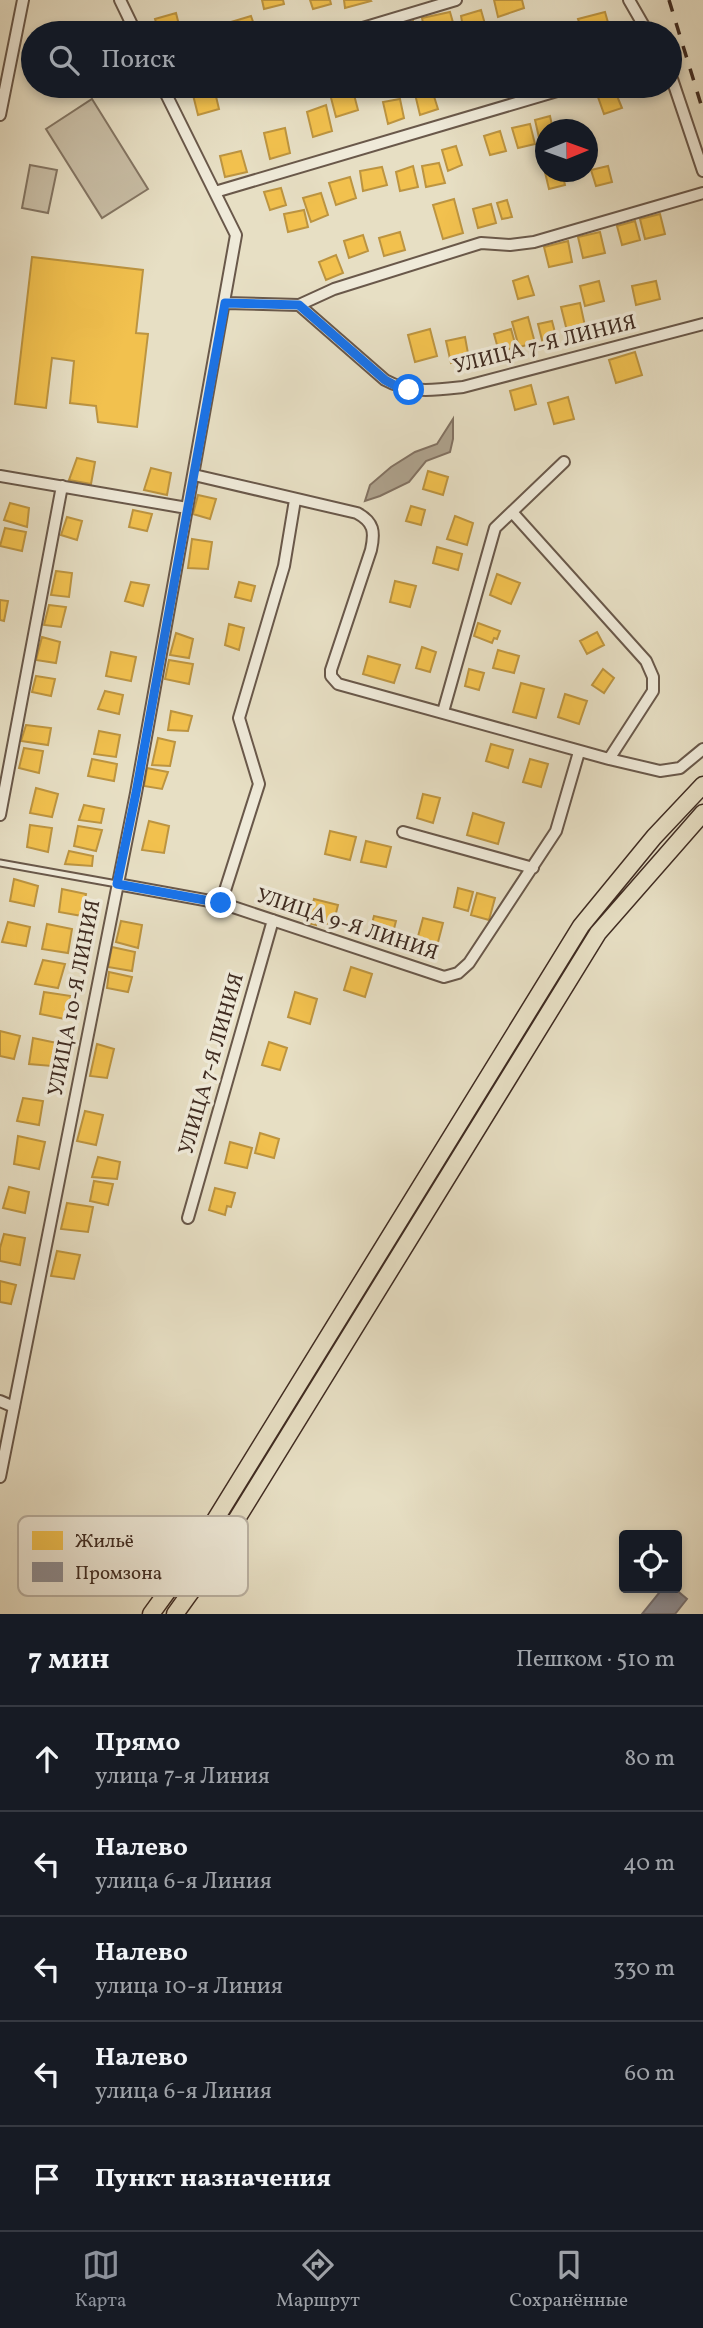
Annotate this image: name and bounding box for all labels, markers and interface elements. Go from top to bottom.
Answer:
search box [21,21,682,98]
icon: search [45,41,83,79]
text: Поиск [101,42,175,78]
north arrow [535,119,598,182]
street label: УЛИЦА 7-Я ЛИНИЯ [450,308,640,382]
route start [393,374,424,405]
street label: УЛИЦА 9-Я ЛИНИЯ [252,882,442,968]
route end [205,887,236,918]
street label: УЛИЦА 10-Я ЛИНИЯ [42,897,108,1099]
street label: УЛИЦА 7-Я ЛИНИЯ [172,970,252,1158]
legend [18,1516,248,1596]
text: Жильё [75,1529,134,1555]
map controls [619,1530,682,1593]
button: locate [619,1530,682,1593]
text: Промзона [75,1561,162,1587]
text: 7 мин [28,1639,110,1681]
text: Пешком · 510 m [516,1644,675,1676]
text: Прямо [95,1725,180,1761]
icon: ahead [28,1740,66,1778]
text: 80 m [625,1743,675,1775]
text: улица 7-я Линия [95,1761,270,1793]
text: Налево [95,1830,188,1866]
icon: left [28,1845,66,1883]
text: 40 m [623,1848,675,1880]
text: улица 6-я Линия [95,1866,272,1898]
text: Налево [95,1935,188,1971]
icon: left [28,1950,66,1988]
text: 330 m [613,1953,675,1985]
text: улица 10-я Линия [95,1971,283,2003]
text: Налево [95,2040,188,2076]
icon: left [28,2055,66,2093]
text: 60 m [625,2058,675,2090]
text: улица 6-я Линия [95,2076,272,2108]
icon: arrive [28,2160,66,2198]
text: Пункт назначения [95,2161,331,2197]
tab: Карта [75,2246,126,2314]
tab: Маршрут [276,2246,360,2314]
tab: Сохранённые [510,2246,628,2314]

